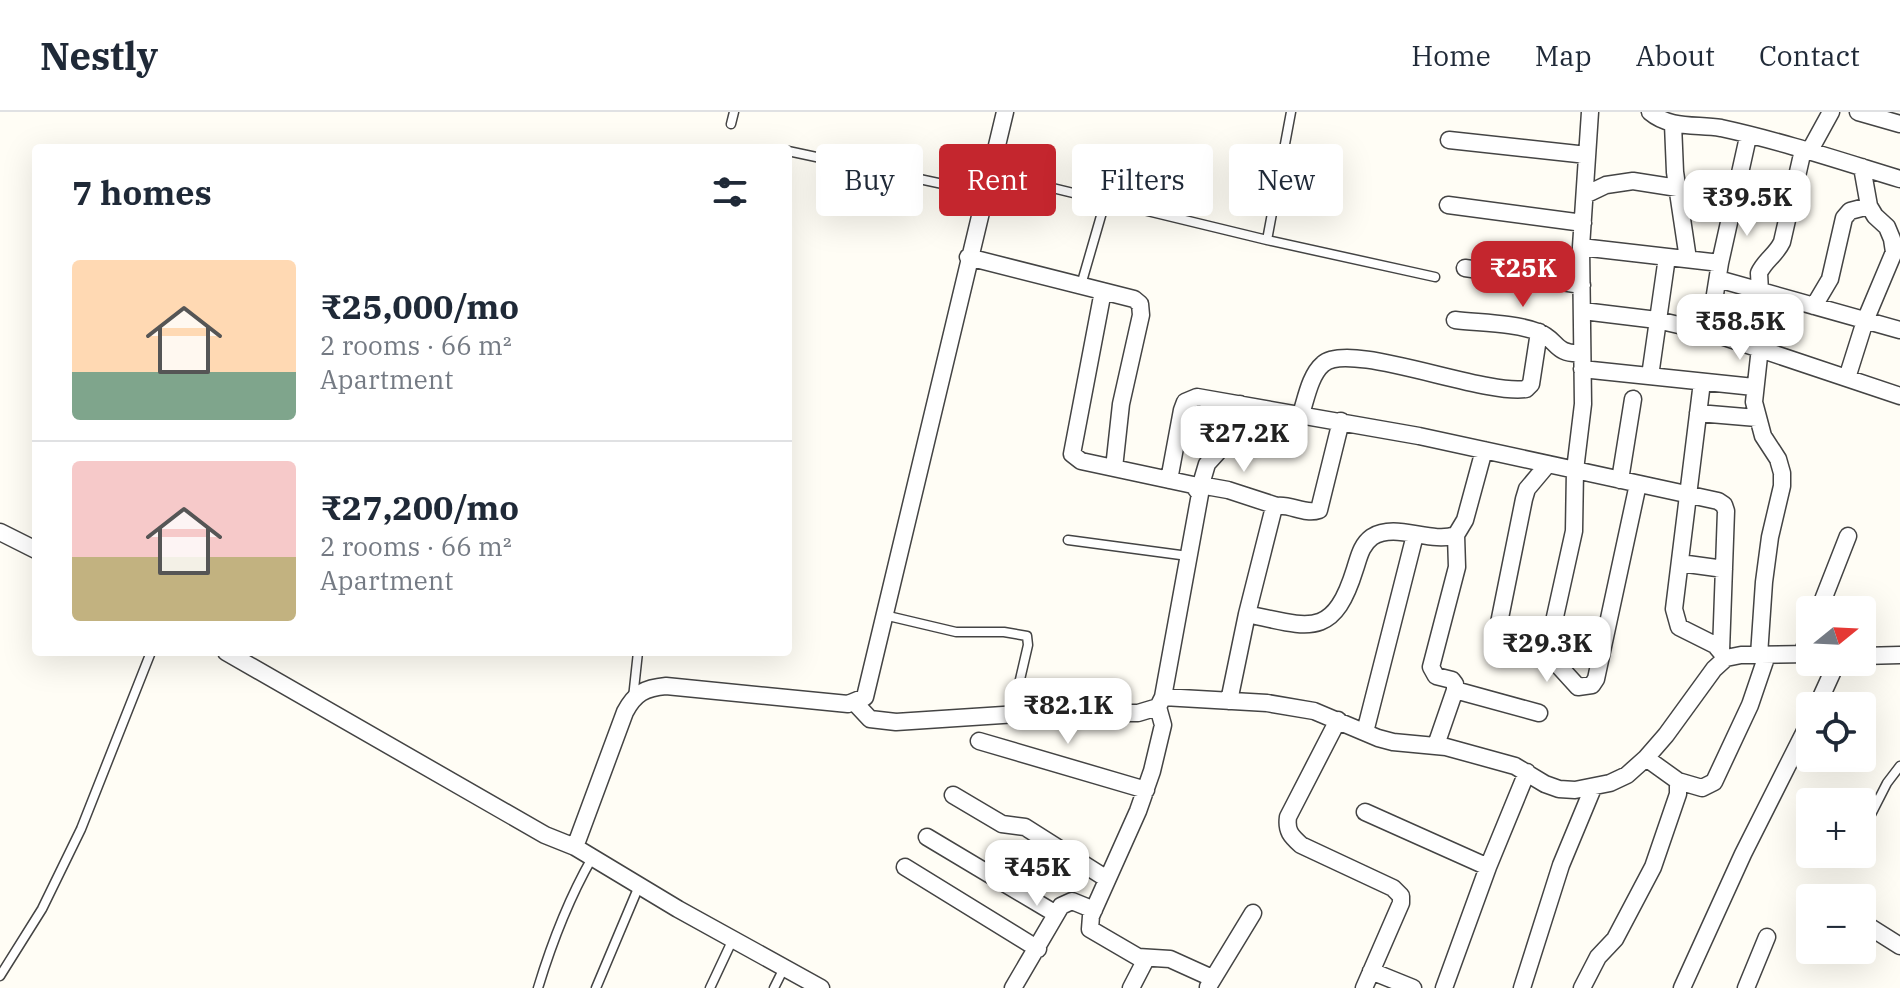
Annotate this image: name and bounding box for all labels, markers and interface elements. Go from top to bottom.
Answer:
text: Nestly [40,31,158,80]
text: Home [1411,37,1491,74]
text: Map [1535,37,1592,74]
text: About [1636,37,1715,74]
text: Contact [1759,37,1860,74]
chip: Buy [816,144,923,216]
chip: Rent [939,144,1056,216]
chip: Filters [1072,144,1213,216]
chip: New [1229,144,1343,216]
text: 7 homes [72,170,212,214]
icon: filters [708,170,752,214]
pin: ₹39.5K [1682,170,1812,238]
text: ₹39.5K [1702,179,1792,213]
pin: ₹25K [1476,241,1570,309]
text: ₹25K [1489,250,1557,284]
text: ₹25,000/mo [320,284,519,328]
icon: home [136,292,232,388]
pin: ₹58.5K [1675,294,1805,362]
text: ₹58.5K [1695,303,1785,337]
text: 2 rooms · 66 m² [320,328,512,362]
text: Apartment [320,362,453,396]
pin: ₹27.2K [1179,406,1309,474]
text: ₹27.2K [1199,415,1289,449]
text: ₹27,200/mo [320,485,519,529]
icon: home [136,493,232,589]
text: 2 rooms · 66 m² [320,529,512,563]
text: Apartment [320,563,453,597]
north arrow [1796,596,1876,676]
map controls [1796,596,1876,964]
pin: ₹29.3K [1482,616,1612,684]
text: ₹29.3K [1502,625,1592,659]
pin: ₹82.1K [1003,678,1133,746]
text: ₹82.1K [1023,687,1113,721]
button: locate [1796,692,1876,772]
button: + [1796,788,1876,868]
pin: ₹45K [990,840,1084,908]
text: ₹45K [1003,849,1071,883]
button: − [1796,884,1876,964]

